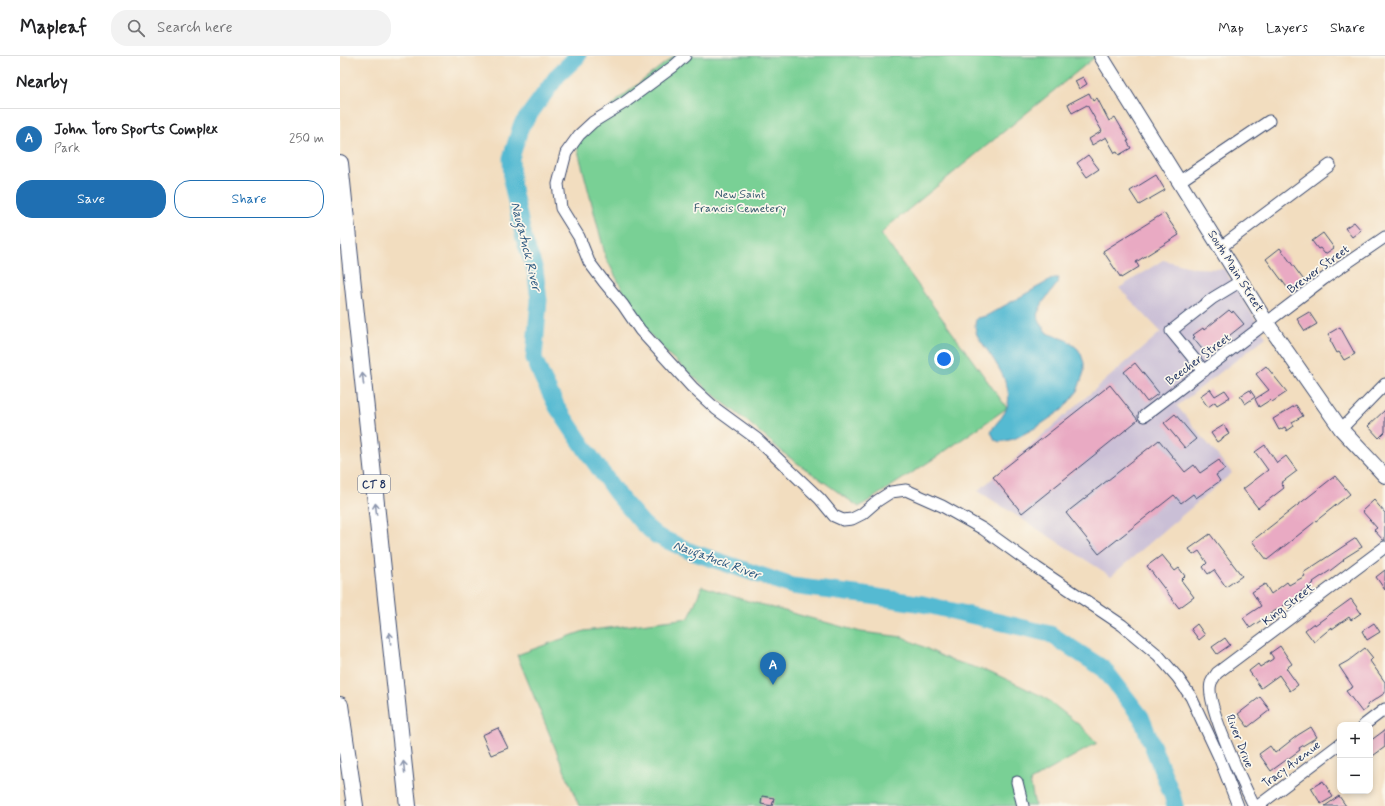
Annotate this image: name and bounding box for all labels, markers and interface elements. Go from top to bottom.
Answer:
search box [111,10,391,46]
text: Mapleaf [20,15,87,40]
icon: search [125,17,147,39]
text: Search here [157,18,233,38]
text: Map [1218,19,1244,37]
text: Layers [1266,19,1308,37]
text: Share [1330,19,1365,37]
text: Nearby [16,71,68,93]
text: John Toro Sports Complex [54,120,218,140]
text: A [25,130,33,147]
text: 250 m [289,130,324,147]
text: Park [54,140,80,157]
button: Save [16,180,166,218]
button: Share [174,180,324,218]
park label: New Saint Francis Cemetery [694,187,787,217]
water label: Naugatuck River [504,200,545,295]
street label: South Main Street [1204,228,1267,316]
street label: Brewer Street [1284,242,1353,298]
street label: Beecher Street [1163,330,1235,389]
your location [934,349,954,369]
one-way arrow [359,373,366,386]
road number: CT 8 [358,475,390,493]
one-way arrow [373,503,380,516]
water label: Naugatuck River [670,537,764,586]
street label: King Street [1259,580,1318,630]
one-way arrow [386,632,394,645]
pin: A [760,652,786,685]
street label: River Drive [1222,712,1257,770]
map controls [1337,722,1373,794]
button: + [1337,722,1373,758]
street label: Tracy Avenue [1259,738,1324,792]
button: − [1337,758,1373,794]
one-way arrow [400,761,407,774]

